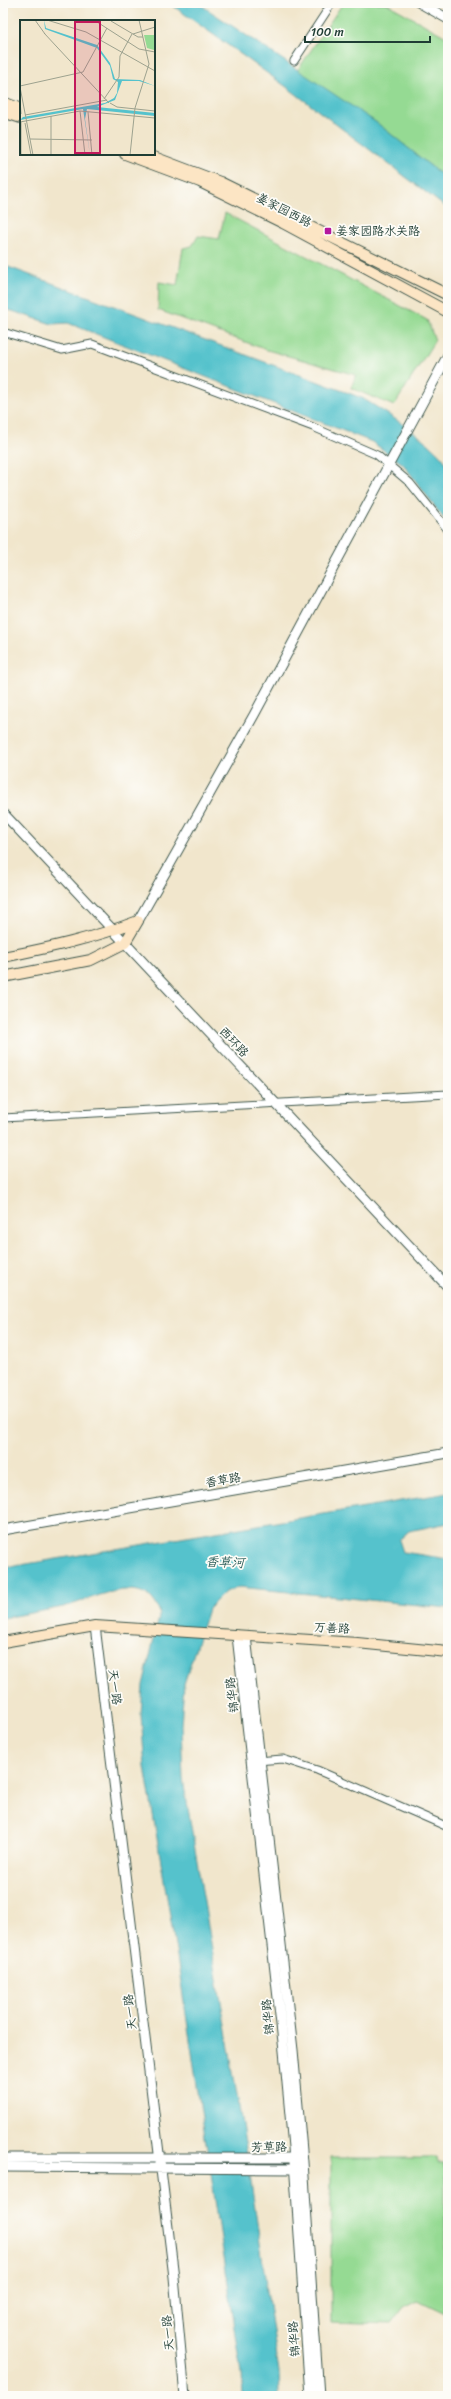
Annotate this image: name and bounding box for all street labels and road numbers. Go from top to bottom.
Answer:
street label: 姜家园西路 [252,187,316,233]
street label: 西环路 [214,1021,254,1063]
street label: 香草路 [203,1466,243,1494]
street label: 万善路 [313,1616,351,1640]
street label: 天一路 [102,1668,128,1706]
street label: 锦华路 [219,1676,245,1714]
street label: 天一路 [117,1993,143,2031]
street label: 锦华路 [255,1998,281,2036]
street label: 芳草路 [251,2136,287,2158]
street label: 天一路 [155,2314,181,2352]
street label: 锦华路 [282,2320,306,2358]

